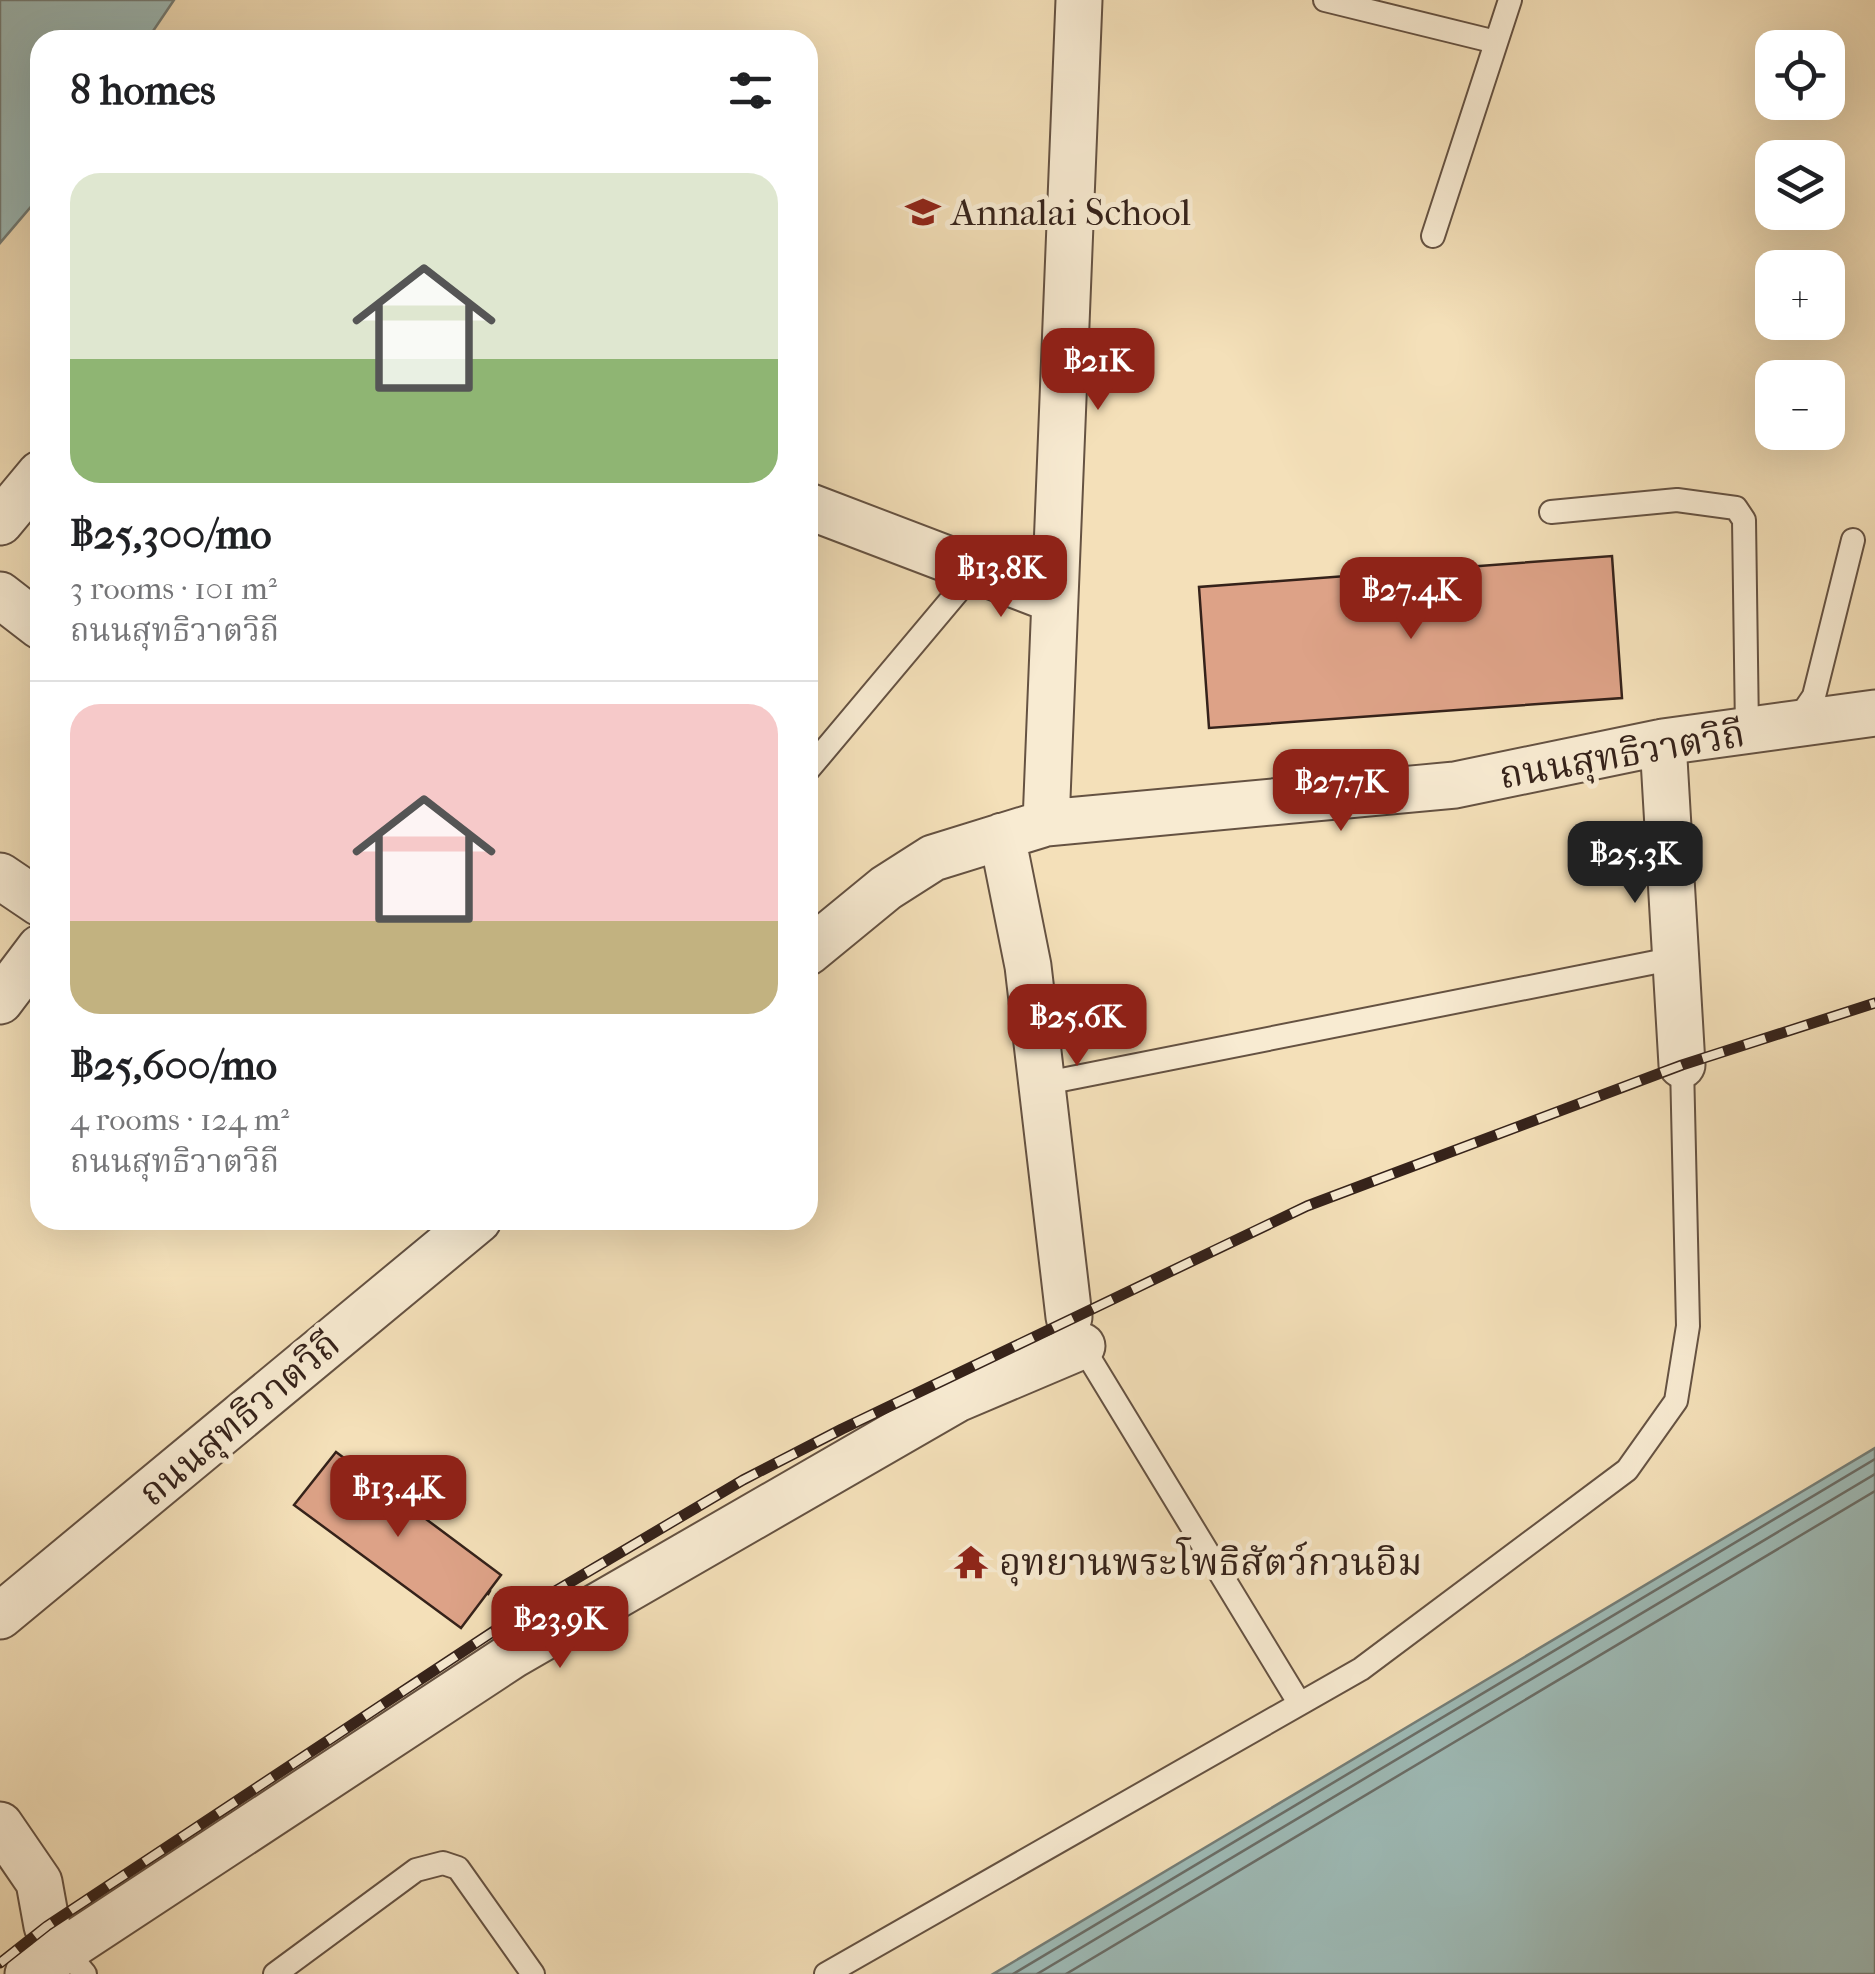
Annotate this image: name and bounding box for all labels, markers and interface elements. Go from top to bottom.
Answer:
map controls [1755,30,1845,450]
button: locate [1755,30,1845,120]
icon: filters [723,63,778,118]
text: 8 homes [70,66,216,115]
button: layers [1755,140,1845,230]
place label: Annalai School [949,190,1191,235]
school or university icon: Annalai School [904,193,942,231]
icon: home [334,238,514,418]
button: + [1755,250,1845,340]
pin: ฿21K [1039,328,1157,413]
text: ฿21K [1063,342,1133,379]
button: − [1755,360,1845,450]
text: ฿25,300/mo [70,510,272,559]
pin: ฿13.8K [920,535,1082,620]
text: ฿13.8K [957,549,1045,586]
pin: ฿27.4K [1330,557,1492,642]
text: 3 rooms · 101 m² [70,570,277,607]
text: ฿27.4K [1362,571,1460,608]
text: ถนนสุทธิวาตวิถี [70,612,279,649]
street label: ถนนสุทธิวาตวิถี [1496,711,1749,800]
pin: ฿27.7K [1260,749,1422,834]
text: ฿27.7K [1295,763,1387,800]
icon: home [334,769,514,949]
pin: ฿25.3K [1554,821,1716,906]
text: ฿25.3K [1590,835,1680,872]
pin: ฿25.6K [996,984,1158,1069]
text: ฿25.6K [1030,998,1124,1035]
text: ฿25,600/mo [70,1041,277,1090]
text: 4 rooms · 124 m² [70,1101,289,1138]
text: ถนนสุทธิวาตวิถี [70,1143,279,1180]
street label: ถนนสุทธิวาตวิถี [130,1321,350,1517]
pin: ฿13.4K [317,1455,479,1540]
text: ฿13.4K [352,1469,444,1506]
place label: อุทยานพระโพธิสัตว์กวนอิม [999,1537,1422,1587]
temple icon: อุทยานพระโพธิสัตว์กวนอิม [952,1543,990,1581]
pin: ฿23.9K [479,1586,641,1671]
text: ฿23.9K [513,1600,607,1637]

